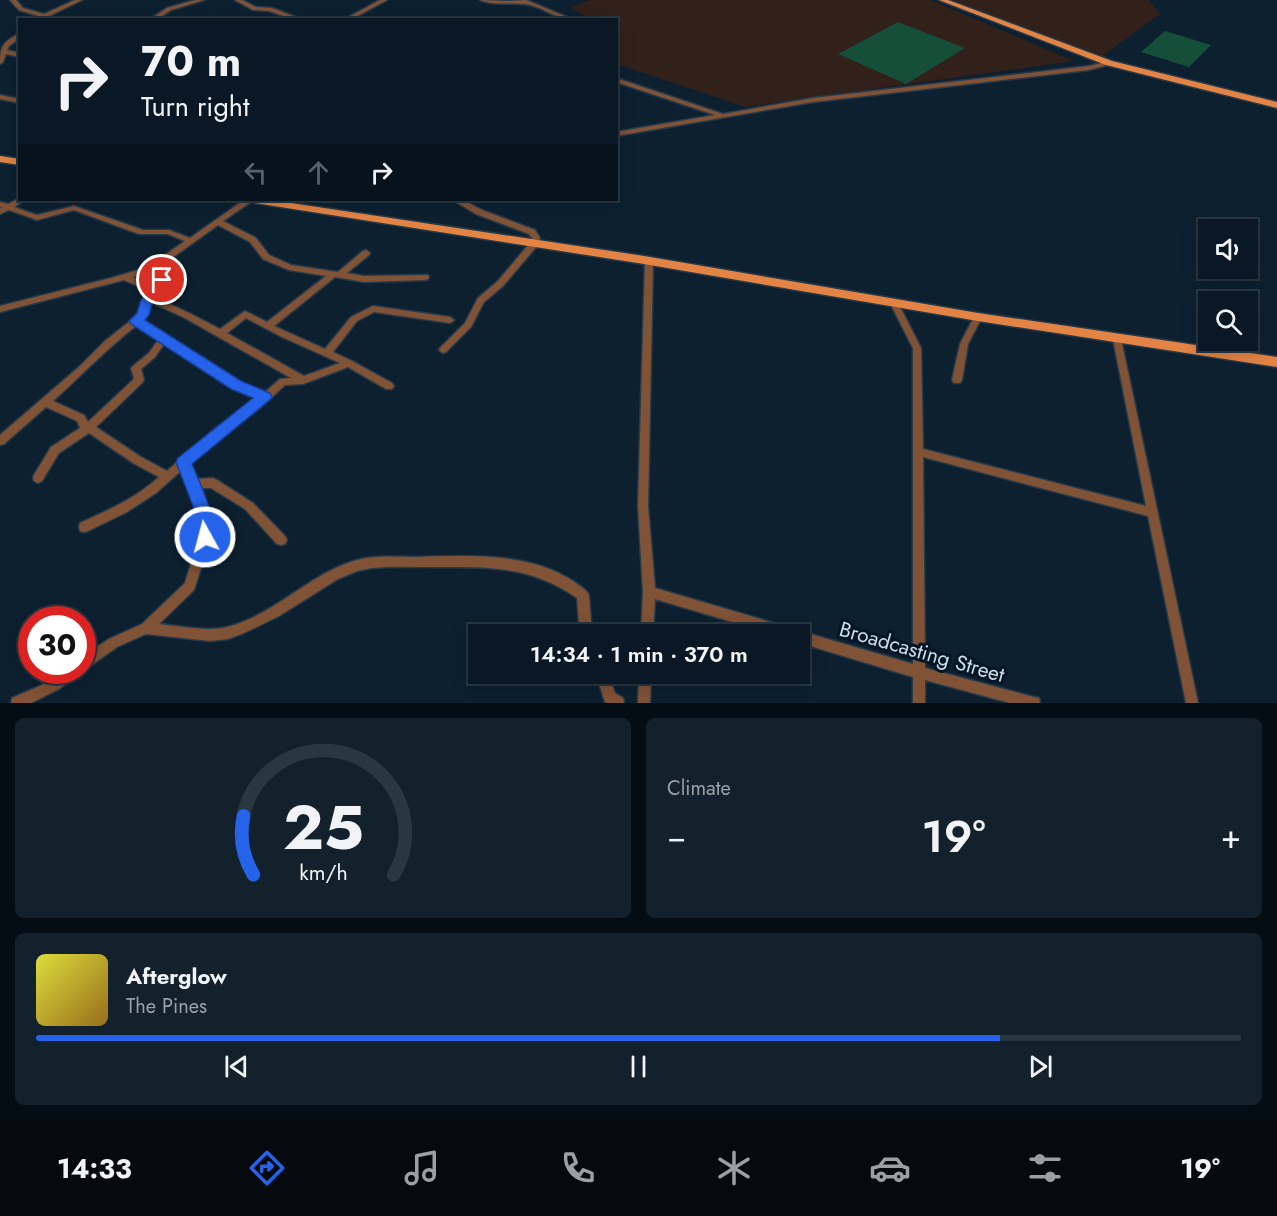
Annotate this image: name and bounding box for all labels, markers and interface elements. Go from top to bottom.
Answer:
text: 70 m [141,31,241,92]
icon: right [42,42,120,120]
text: Turn right [141,87,249,126]
icon: left [239,156,272,189]
icon: ahead [302,156,335,189]
icon: right [365,156,398,189]
map controls [1198,219,1258,351]
button: sound [1198,219,1258,279]
pin [136,254,187,305]
icon: arrive [145,263,178,296]
button: search [1198,291,1258,351]
position arrow [173,505,237,569]
speed limit sign: 30 [18,606,96,684]
street label: Broadcasting Street [836,614,1008,690]
text: 14:34 · 1 min · 370 m [530,638,748,670]
text: Climate [667,774,731,803]
text: 25 [282,782,364,872]
text: 19° [922,804,986,869]
text: − [667,813,686,860]
text: + [1221,813,1241,860]
text: km/h [299,857,347,888]
text: Afterglow [126,960,227,992]
text: The Pines [126,992,207,1021]
icon: previous [220,1050,253,1083]
icon: pause [622,1050,655,1083]
icon: next [1024,1050,1057,1083]
icon: directions [246,1147,288,1189]
icon: music [401,1147,443,1189]
icon: phone [557,1147,599,1189]
icon: climate [713,1147,755,1189]
icon: car [869,1147,911,1189]
icon: filters [1024,1147,1066,1189]
text: 14:33 [57,1149,132,1188]
text: 19° [1180,1149,1220,1188]

